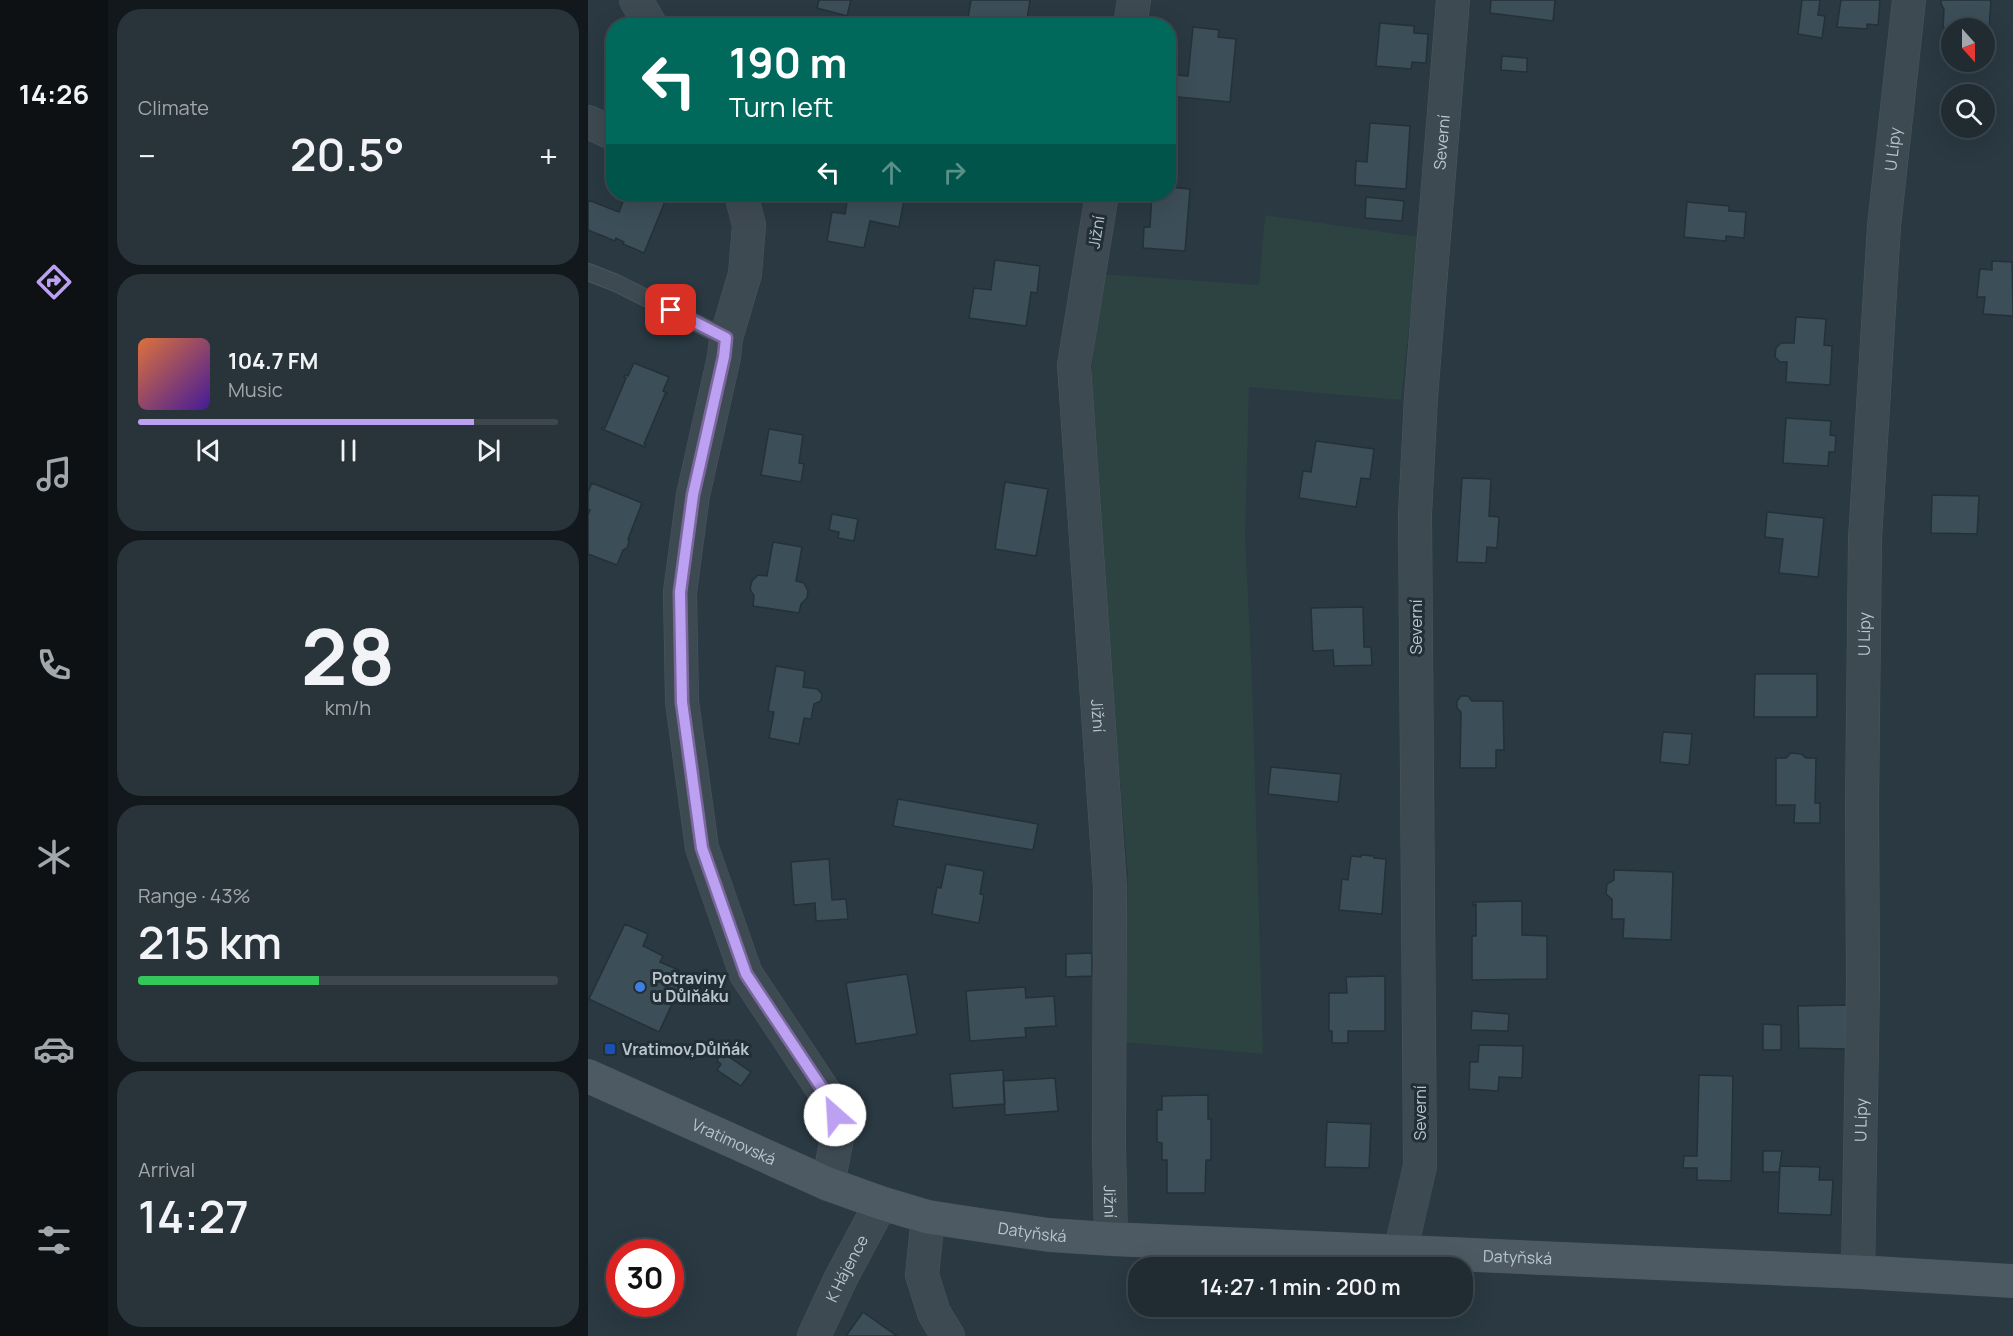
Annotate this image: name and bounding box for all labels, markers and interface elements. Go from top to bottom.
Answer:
north arrow [1941,18,1995,72]
map controls [1941,18,1995,138]
text: 190 m [729,33,847,91]
icon: left [630,42,708,120]
text: 14:26 [19,75,89,112]
button: search [1941,84,1995,138]
text: Turn left [729,88,833,125]
text: Climate [138,94,209,121]
street label: Severní [1428,114,1455,171]
text: 20.5° [290,123,405,185]
street label: U Lípy [1879,126,1906,172]
text: − [138,133,156,178]
text: + [539,133,558,178]
icon: left [812,156,845,189]
icon: ahead [875,156,908,189]
icon: right [938,156,971,189]
street label: Jižní [1083,214,1109,250]
icon: directions [33,261,75,303]
pin [645,284,696,335]
icon: arrive [654,293,687,326]
text: 104.7 FM [228,346,318,376]
text: Music [228,376,283,403]
icon: previous [192,434,225,467]
icon: pause [332,434,365,467]
icon: next [472,434,505,467]
icon: music [33,453,75,495]
street label: Severní [1405,599,1427,655]
text: 28 [301,602,395,708]
street label: U Lípy [1853,611,1875,656]
icon: phone [33,644,75,686]
text: km/h [325,694,371,721]
street label: Jižní [1086,699,1110,733]
icon: climate [33,836,75,878]
text: Range · 43% [138,882,251,909]
text: 215 km [138,911,282,973]
place label: Potraviny u Důlňáku [652,967,729,1007]
marker: Potraviny u Důlňáku [633,980,647,994]
icon: car [33,1028,75,1070]
place label: Vratimov,Důlňák [622,1038,749,1060]
marker: Vratimov,Důlňák [603,1042,617,1056]
position arrow [803,1083,867,1147]
street label: Severní [1409,1085,1431,1141]
street label: U Lípy [1849,1097,1872,1142]
street label: Vratimovská [688,1113,779,1170]
text: Arrival [138,1156,195,1183]
text: 14:27 [138,1185,249,1247]
street label: Jižní [1099,1185,1122,1218]
street label: Datyňská [997,1217,1067,1247]
icon: filters [33,1219,75,1261]
street label: K Hájence [820,1231,873,1306]
speed limit sign: 30 [606,1239,684,1317]
street label: Datyňská [1483,1244,1553,1269]
text: 14:27 · 1 min · 200 m [1200,1272,1401,1302]

